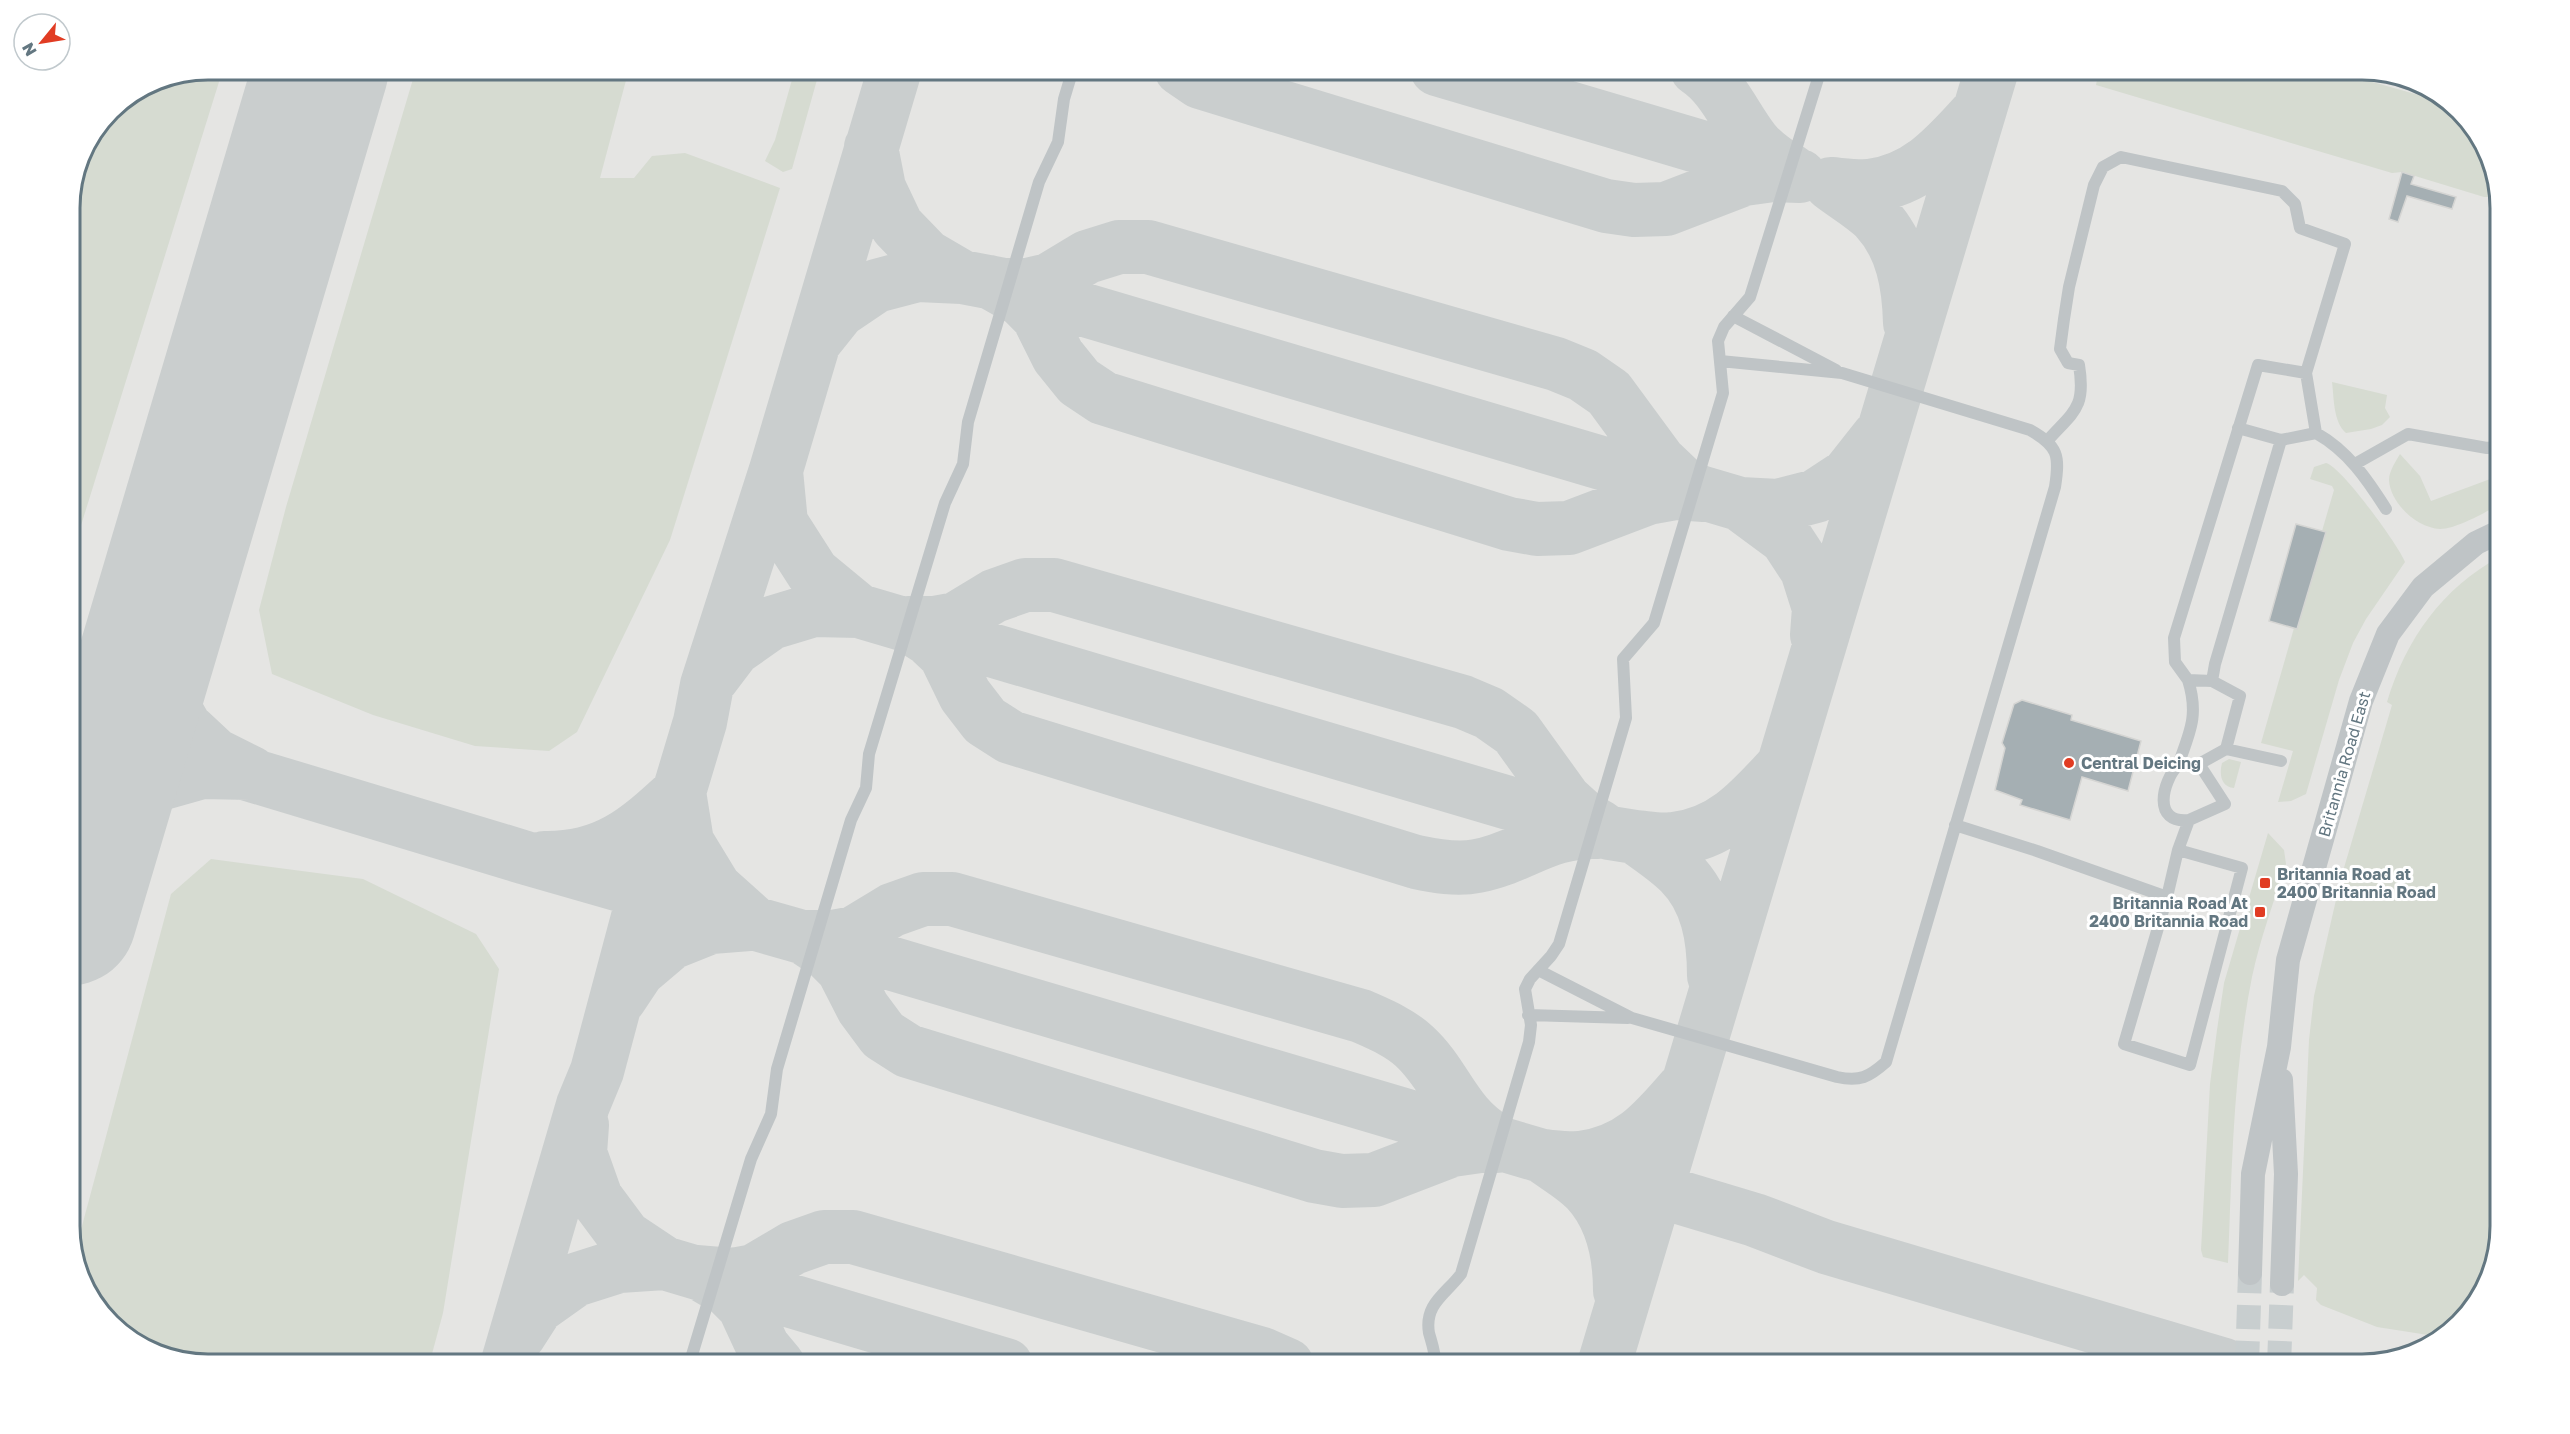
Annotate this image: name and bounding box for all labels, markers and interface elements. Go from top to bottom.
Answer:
north arrow [12,12,72,72]
text: N [17,39,41,60]
street label: Britannia Road East [2314,689,2374,839]
place label: Central Deicing [2081,753,2201,773]
marker: Central Deicing [2062,756,2076,770]
place label: Britannia Road at 2400 Britannia Road [2277,864,2436,902]
marker: Britannia Road at 2400 Britannia Road [2258,876,2272,890]
place label: Britannia Road At 2400 Britannia Road [2089,893,2248,931]
marker: Britannia Road At 2400 Britannia Road [2253,905,2267,919]

